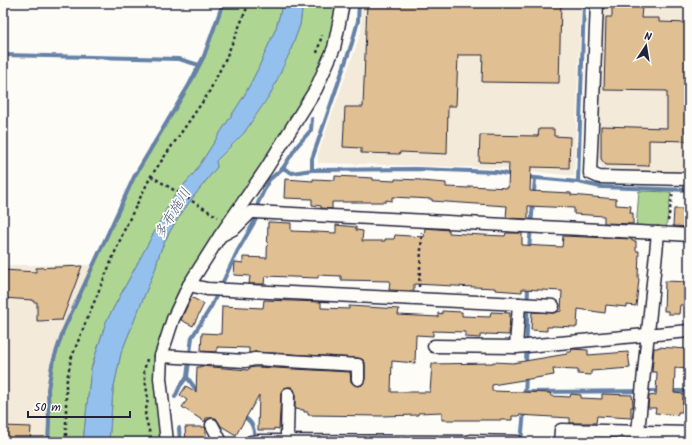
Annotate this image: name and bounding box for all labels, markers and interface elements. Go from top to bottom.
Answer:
north arrow [626,26,666,66]
text: N [643,28,653,47]
water label: 多布施川 [149,184,197,243]
scale bar [28,393,130,419]
text: 50 m [34,398,61,417]

